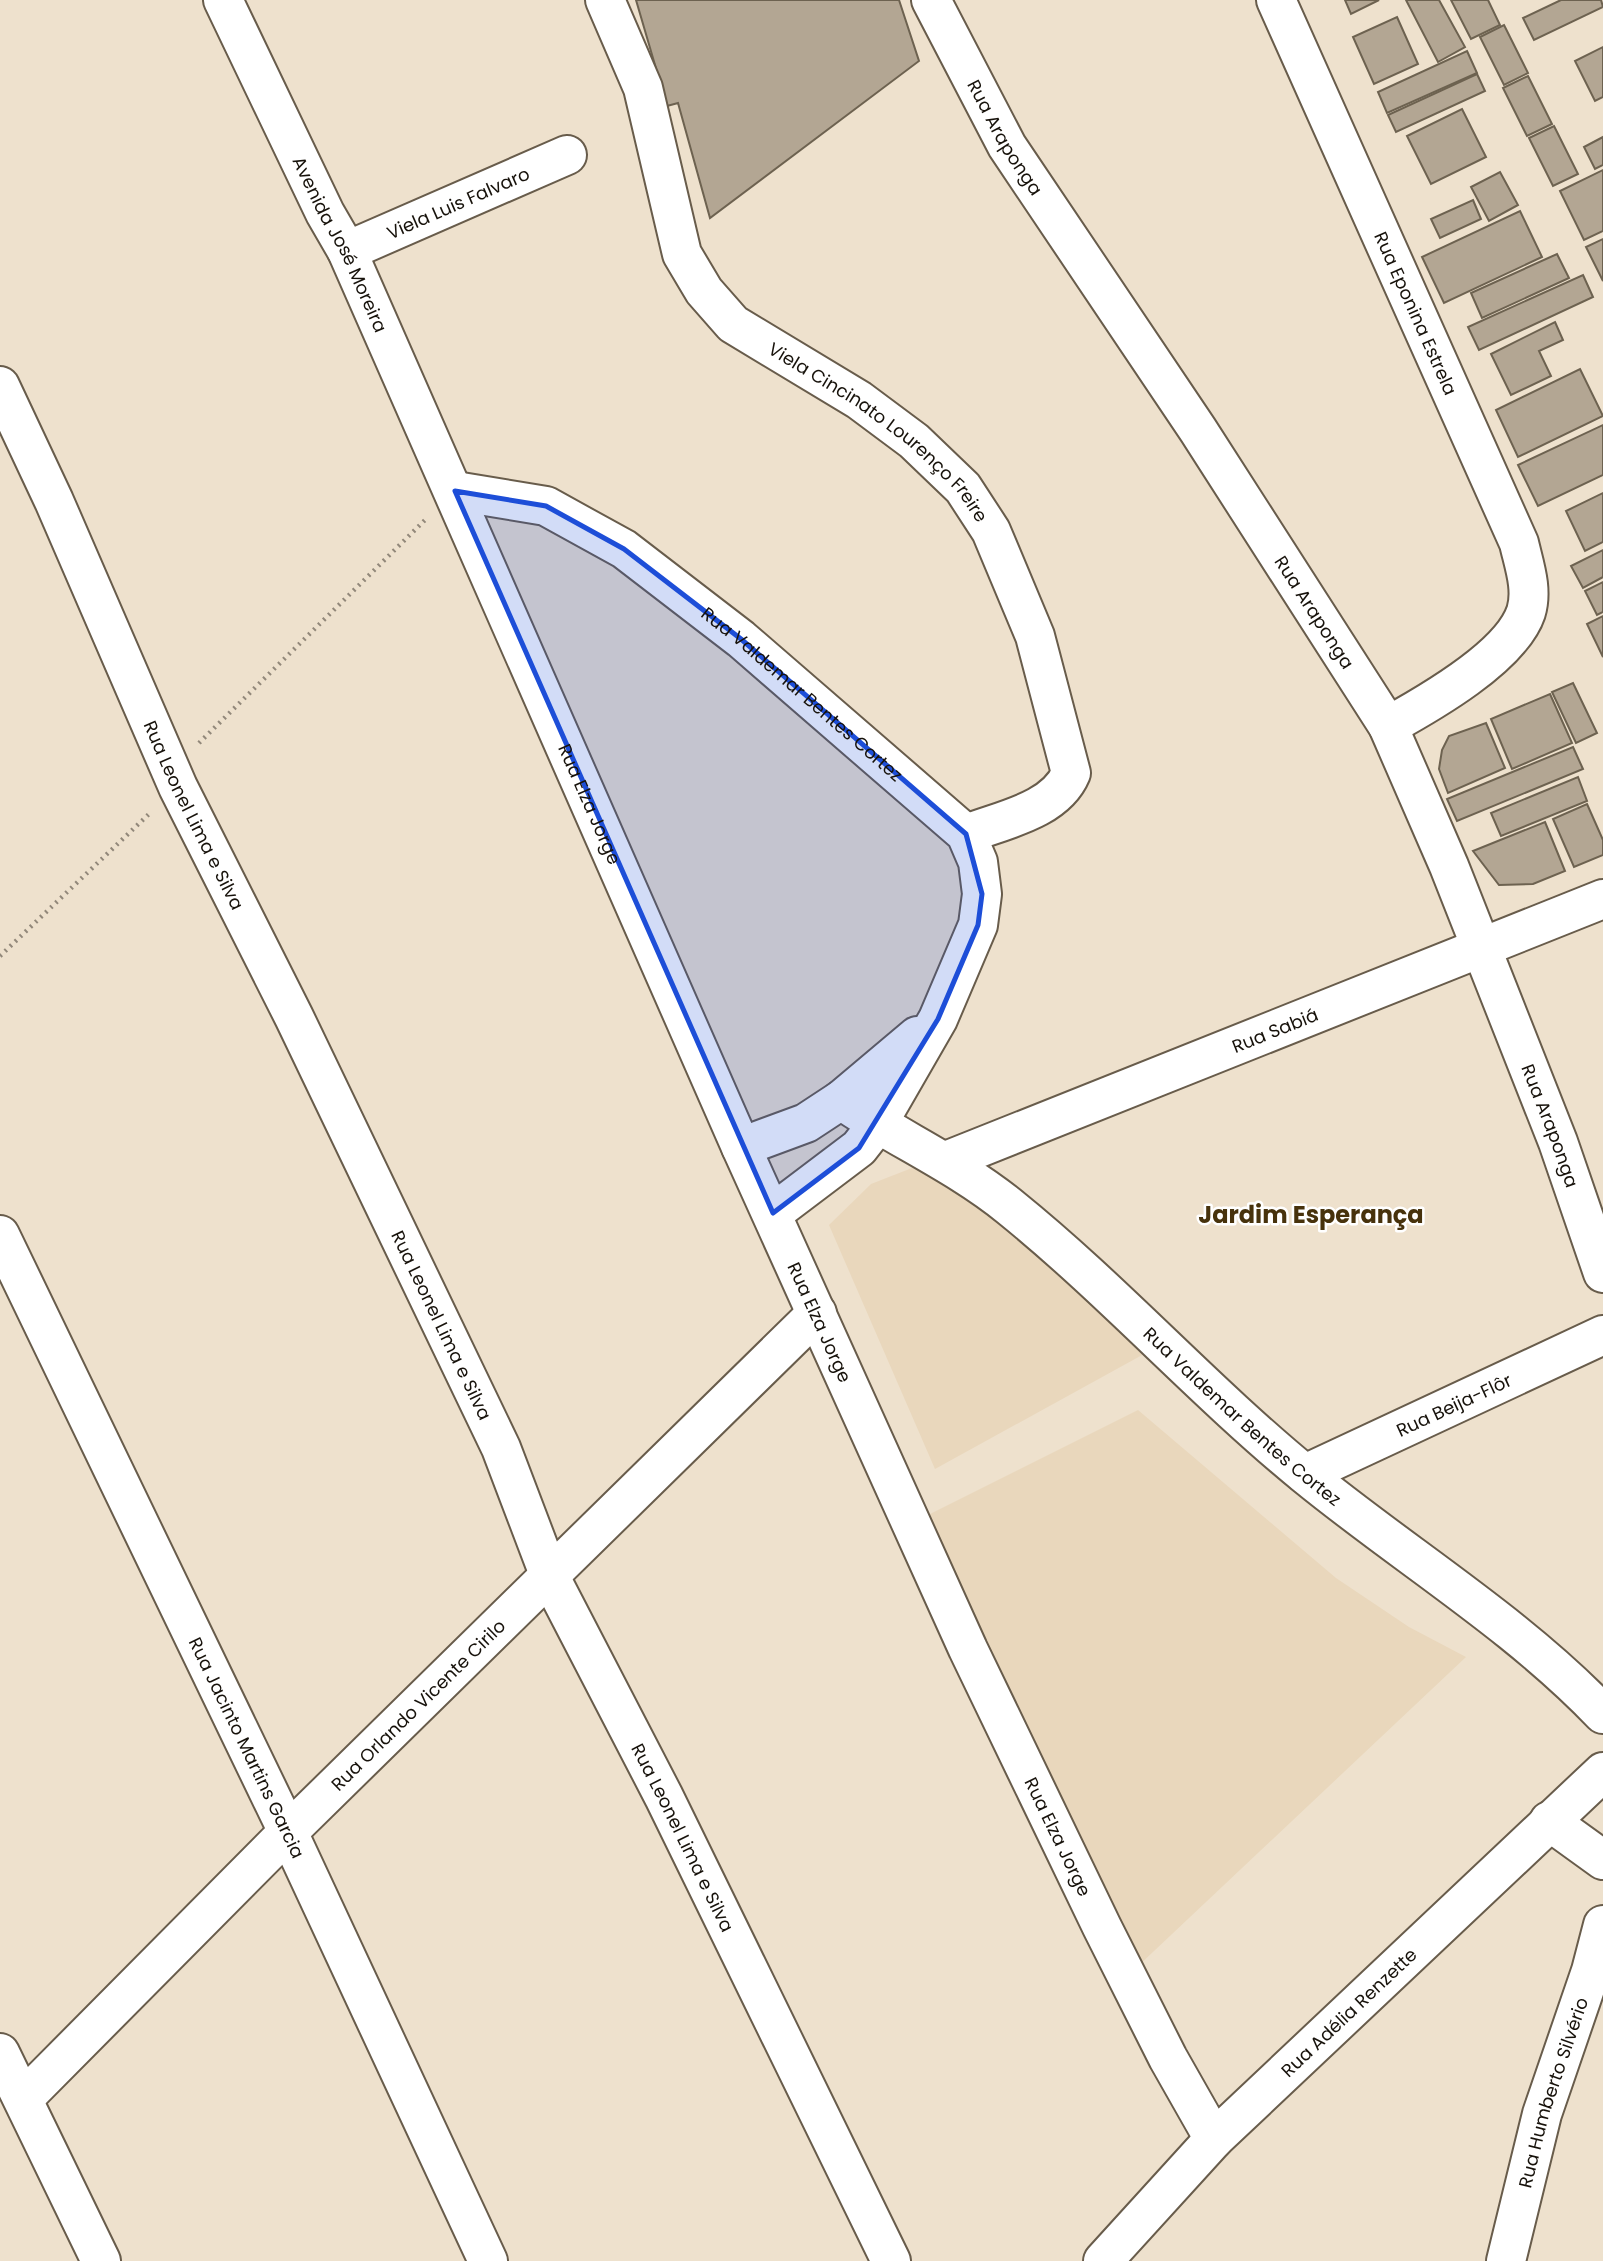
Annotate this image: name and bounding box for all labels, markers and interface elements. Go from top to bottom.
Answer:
street label: Rua Araponga [962,75,1049,200]
street label: Avenida José Moreira [287,152,394,336]
street label: Viela Luis Falvaro [383,160,533,245]
street label: Rua Eponina Estrela [1369,227,1464,399]
street label: Viela Cincinato Lourenço Freire [764,336,994,527]
street label: Rua Araponga [1269,550,1360,673]
street label: Rua Valdemar Bentes Cortez [696,601,909,787]
street label: Rua Leonel Lima e Silva [138,716,250,914]
street label: Rua Elza Jorge [553,740,628,868]
street label: Rua Sabiá [1228,1001,1322,1058]
street label: Rua Araponga [1516,1060,1585,1191]
district label: Jardim Esperança [1198,1198,1424,1231]
street label: Rua Leonel Lima e Silva [386,1226,498,1424]
street label: Rua Elza Jorge [782,1258,858,1386]
street label: Rua Valdemar Bentes Cortez [1138,1321,1347,1511]
street label: Rua Beija-Flôr [1392,1367,1516,1442]
street label: Rua Orlando Vicente Cirilo [325,1613,511,1796]
street label: Rua Jacinto Martins Garcia [183,1633,311,1862]
street label: Rua Leonel Lima e Silva [626,1739,740,1936]
street label: Rua Elza Jorge [1019,1773,1098,1900]
street label: Rua Adélia Renzette [1275,1942,1422,2082]
street label: Rua Humberto Silvério [1512,1994,1594,2190]

